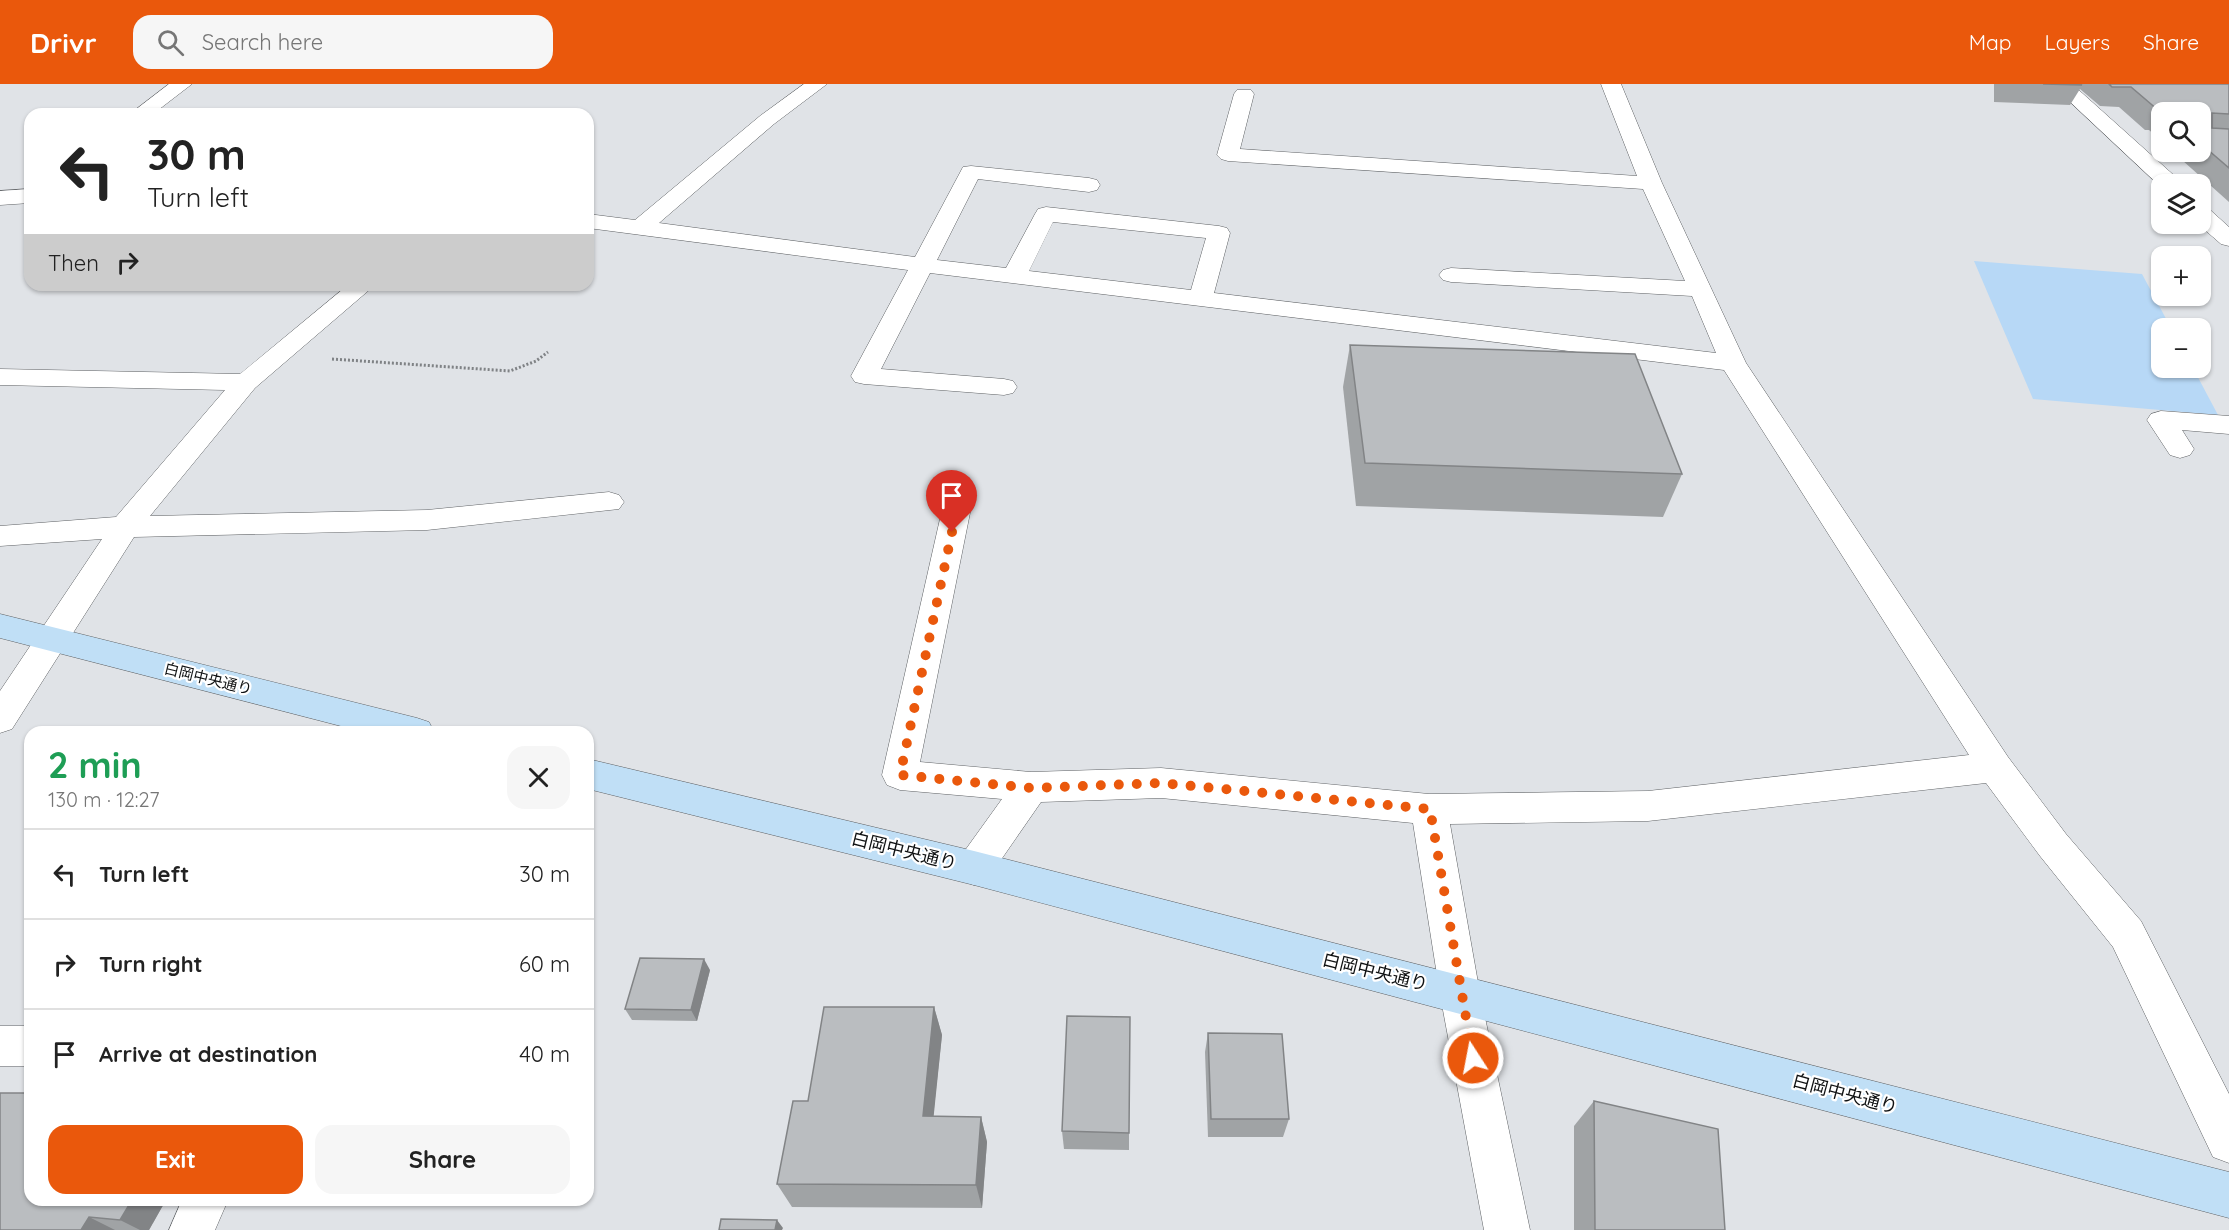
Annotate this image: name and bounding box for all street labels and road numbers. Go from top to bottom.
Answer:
street label: 白岡中央通り [162,658,254,699]
street label: 白岡中央通り [849,826,959,875]
street label: 白岡中央通り [1320,947,1430,996]
street label: 白岡中央通り [1790,1068,1900,1119]

